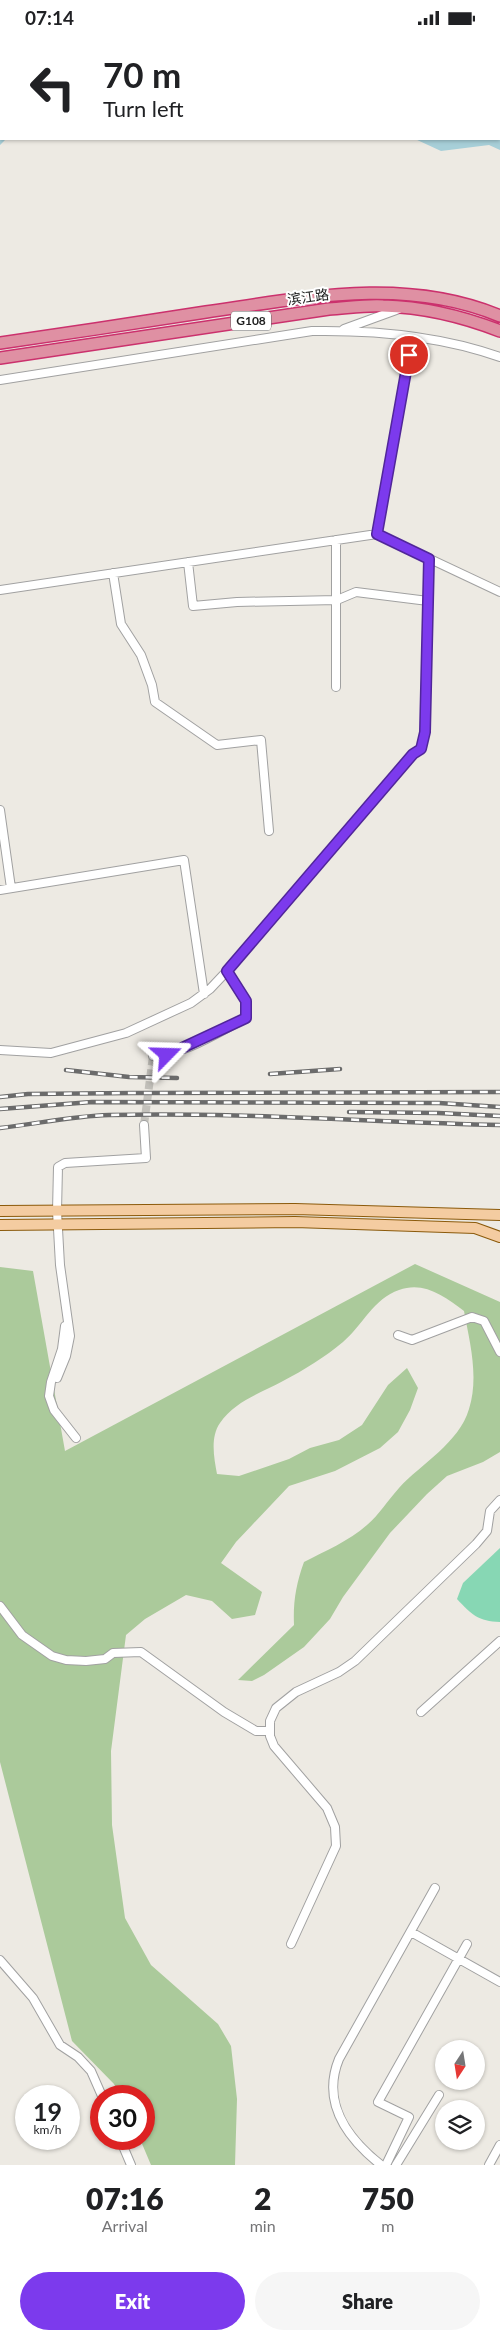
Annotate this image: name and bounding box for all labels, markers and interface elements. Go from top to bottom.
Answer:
text: 07:14 [25,6,74,29]
text: 70 m [103,53,181,95]
icon: left [20,55,85,120]
text: Turn left [103,95,184,122]
street label: 滨江路 [286,285,330,308]
road number: G108 [231,311,271,331]
pin [388,334,430,376]
icon: arrive [395,341,423,369]
position arrow [140,1028,192,1080]
north arrow [435,2040,485,2090]
map controls [435,2040,485,2150]
speed limit sign: 30 [90,2085,155,2150]
text: 19 [33,2096,62,2126]
button: layers [435,2100,485,2150]
text: km/h [33,2122,62,2137]
text: 07:16 [86,2180,164,2216]
text: 2 [254,2180,271,2216]
text: 750 [362,2180,414,2216]
text: Arrival [102,2216,148,2235]
text: min [250,2216,276,2235]
text: m [381,2216,394,2235]
button: Exit [20,2272,245,2330]
button: Share [255,2272,480,2330]

